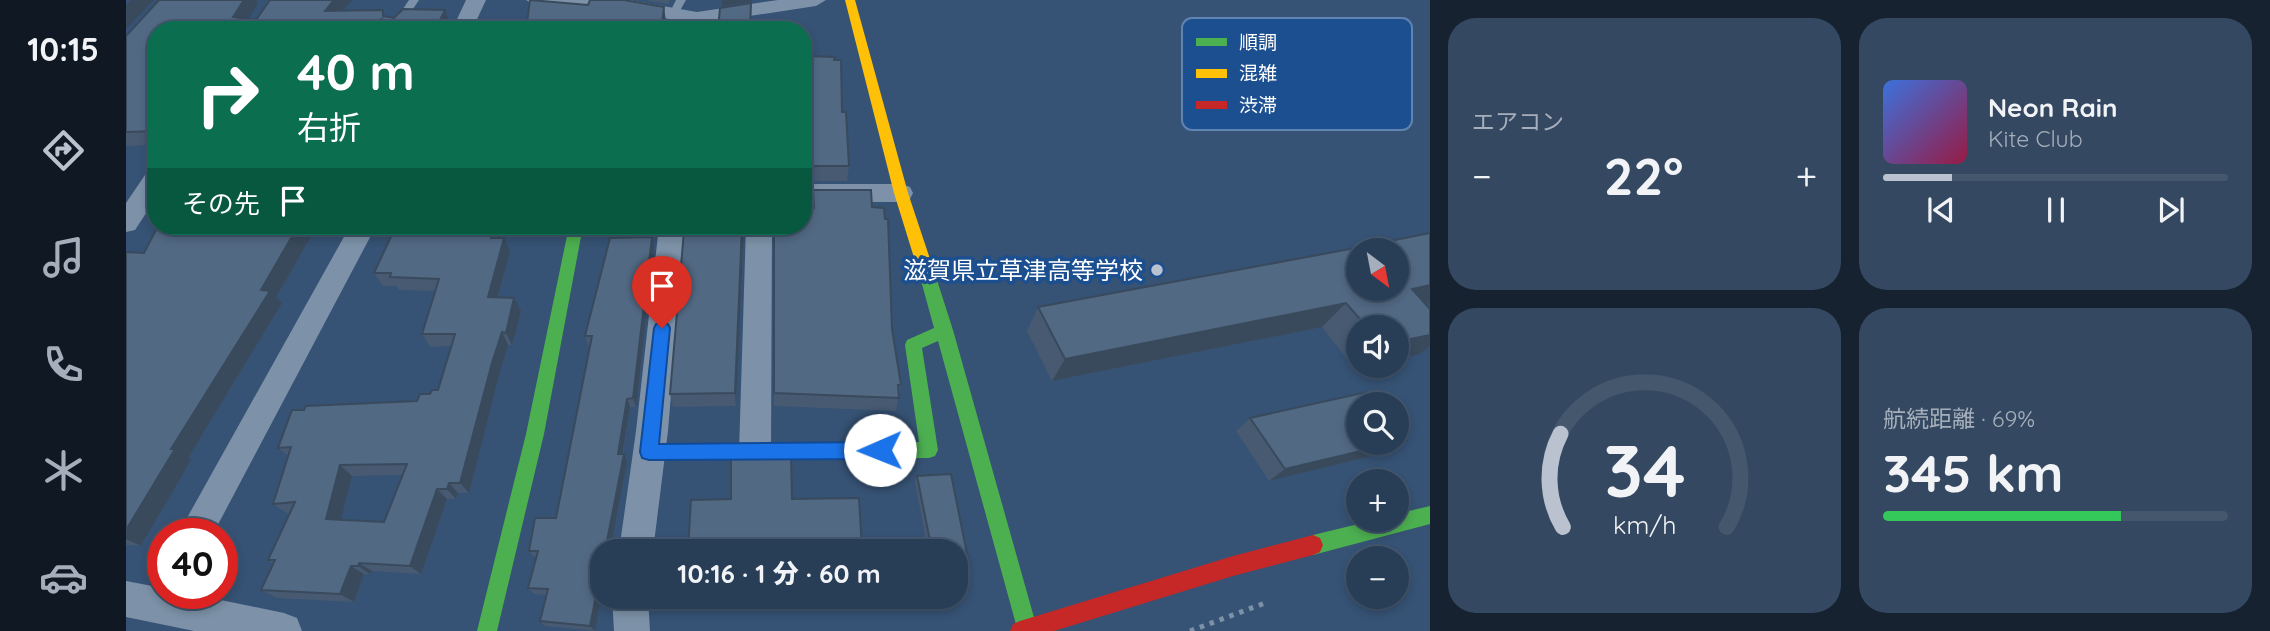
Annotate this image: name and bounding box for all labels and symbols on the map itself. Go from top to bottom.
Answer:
legend [1182,18,1412,130]
text: 順調 [1239,30,1277,54]
text: 混雑 [1239,61,1277,85]
text: 渋滞 [1239,93,1277,117]
north arrow [1346,238,1409,301]
place label: 滋賀県立草津高等学校 [903,255,1143,285]
pin [632,256,692,328]
marker: 滋賀県立草津高等学校 [1149,262,1165,278]
position arrow [843,413,917,487]
speed limit sign: 40 [147,518,238,609]

